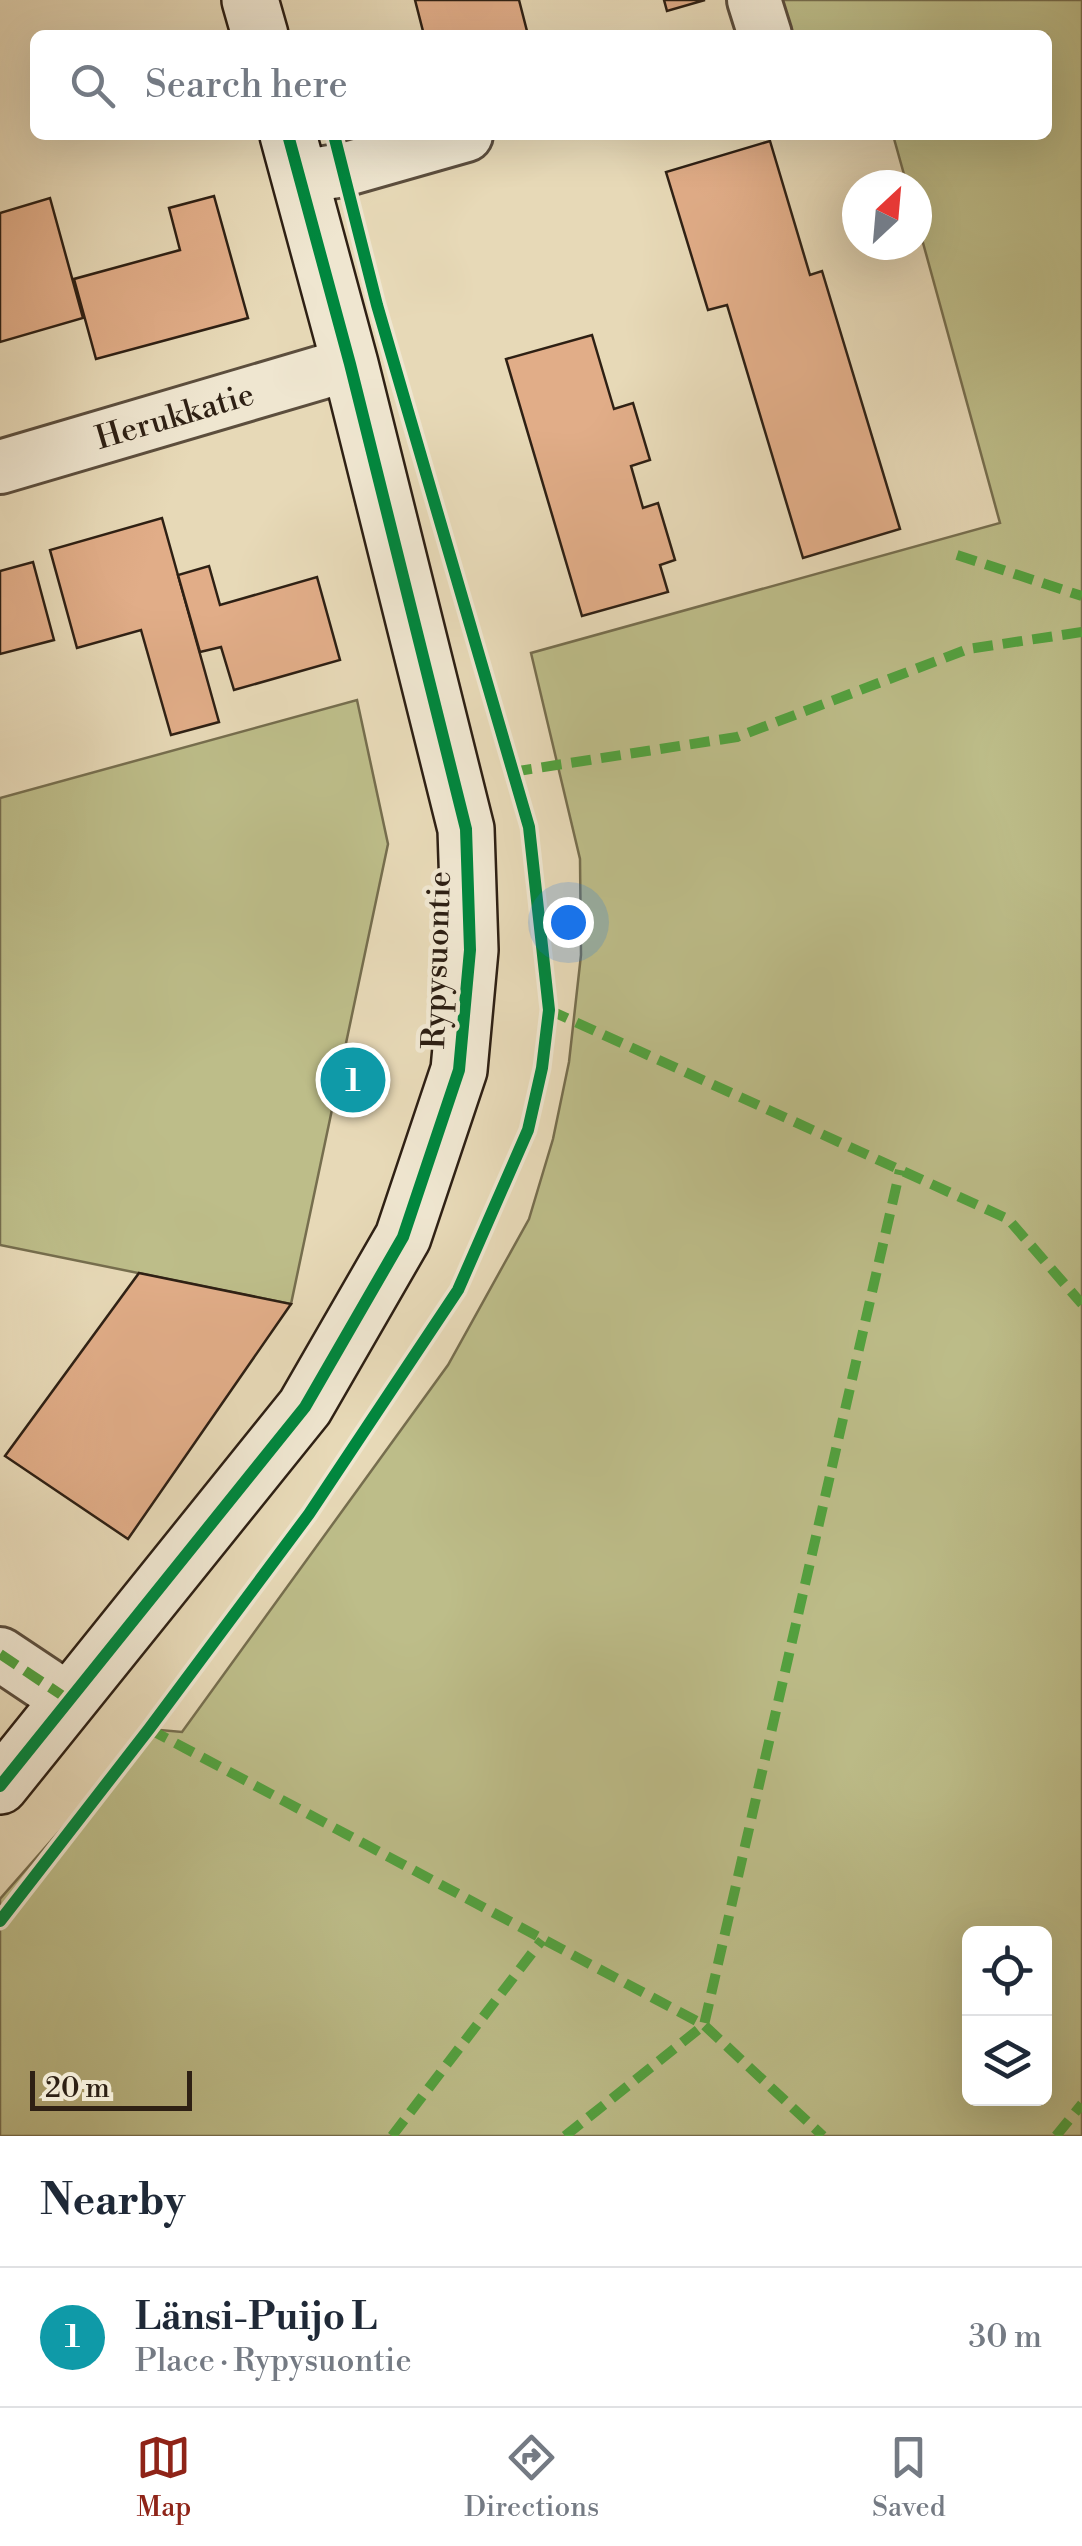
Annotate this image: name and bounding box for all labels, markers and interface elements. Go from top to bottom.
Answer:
search box [30,30,1052,140]
icon: search [65,58,120,113]
text: Search here [145,62,348,109]
north arrow [842,170,932,260]
street label: Herukkatie [91,374,259,459]
street label: Rypysuontie [414,870,460,1050]
your location [543,897,594,948]
pin: 1 [320,1042,386,1118]
map controls [962,1926,1052,2106]
button: locate [962,1926,1052,2016]
button: layers [962,2016,1052,2106]
scale bar [30,2066,192,2110]
text: 20 m [45,2071,110,2106]
text: Nearby [40,2175,185,2228]
text: Länsi-Puijo L [135,2294,377,2341]
text: 1 [65,2317,80,2357]
text: 30 m [968,2317,1042,2357]
text: Place · Rypysuontie [135,2341,412,2381]
tab: Map [136,2430,191,2525]
tab: Directions [464,2430,599,2525]
tab: Saved [872,2430,946,2525]

